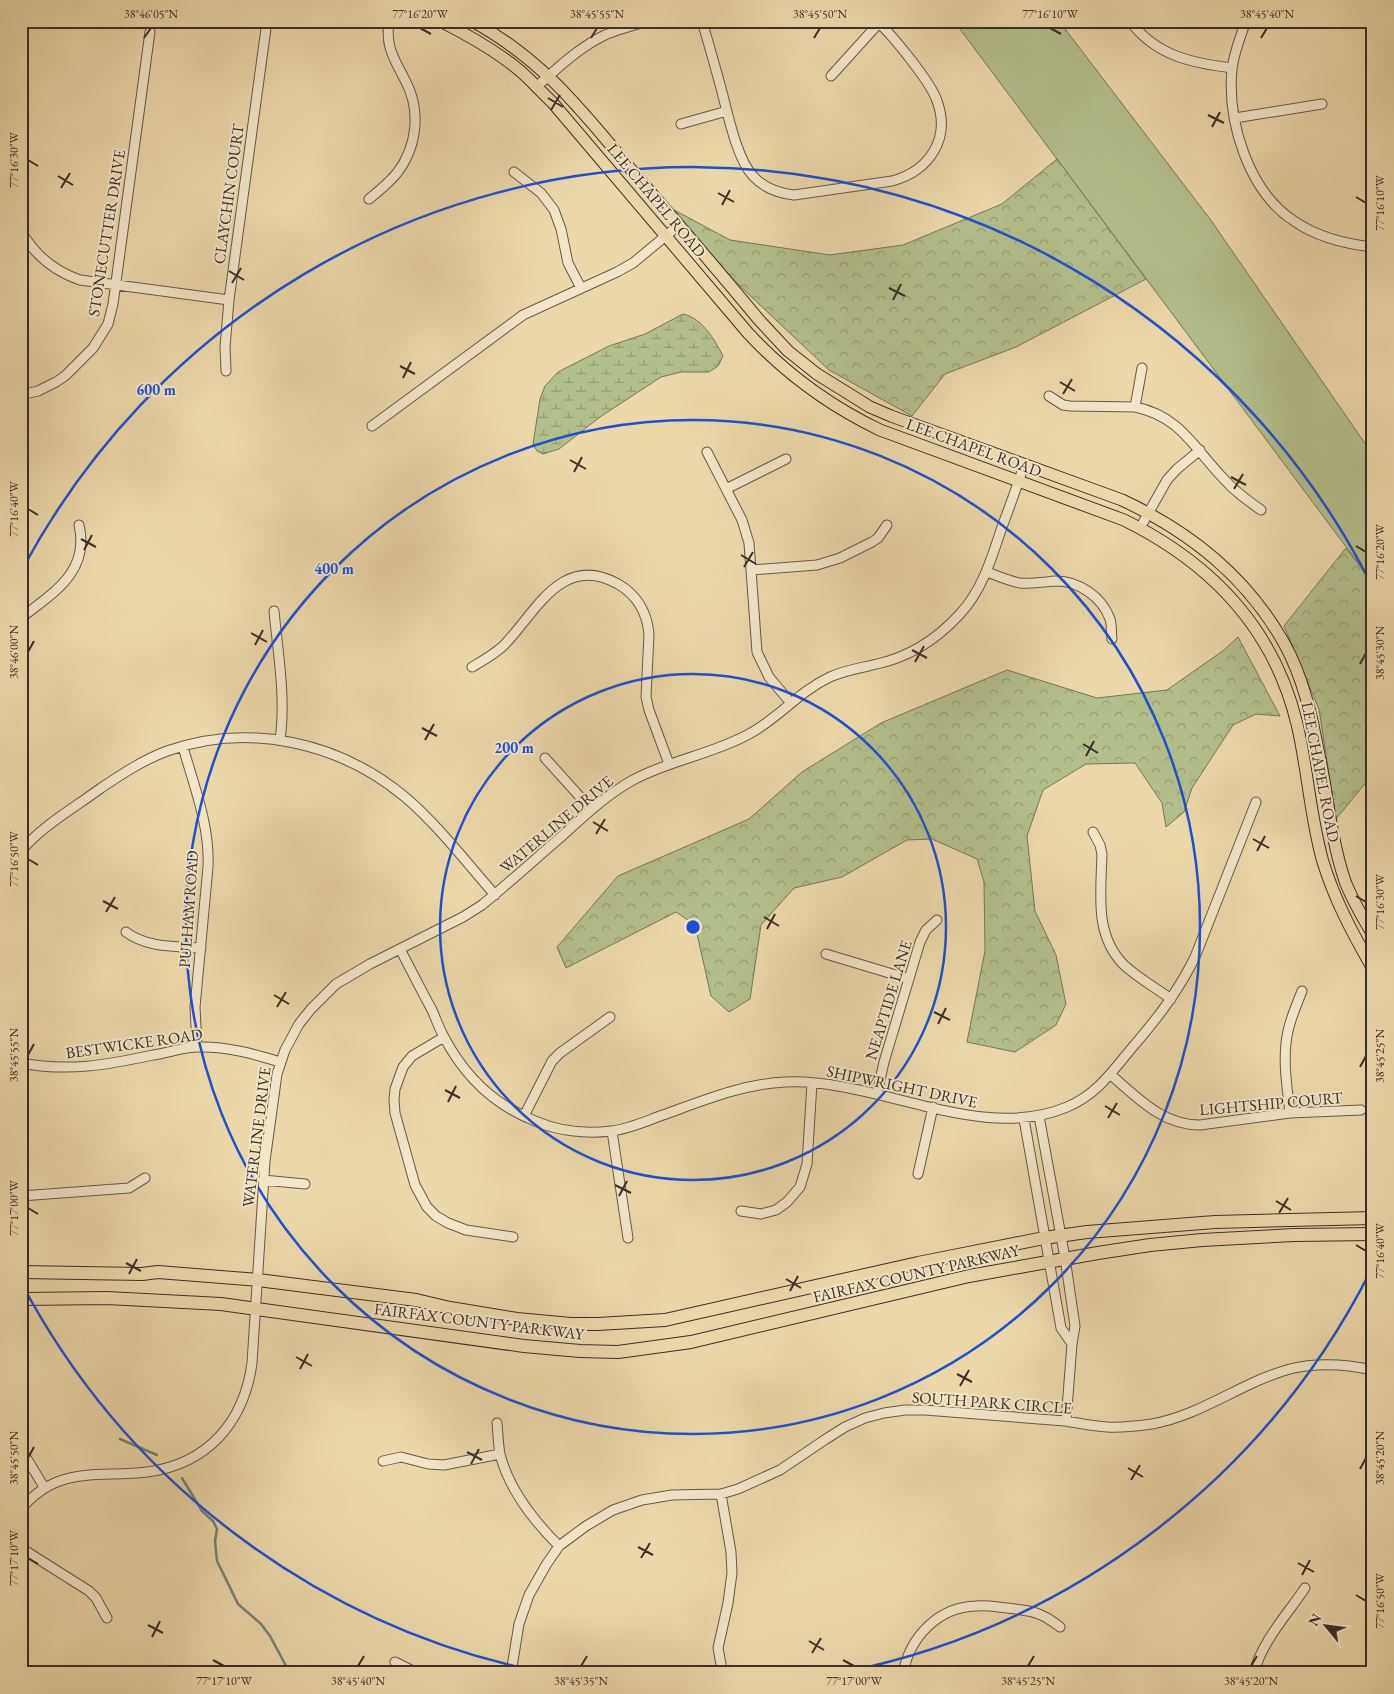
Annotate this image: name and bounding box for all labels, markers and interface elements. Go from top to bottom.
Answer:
text: 38°46'05"N [124,6,178,22]
text: 77°16'20"W [392,6,449,22]
text: 38°45'55"N [570,6,624,22]
text: 38°45'50"N [793,6,847,22]
text: 77°16'10"W [1022,6,1079,22]
text: 38°45'40"N [1240,6,1294,22]
street label: CLAYCHIN COURT [208,123,249,265]
text: 77°16'30"W [6,131,22,188]
street label: LEE CHAPEL ROAD [603,139,711,262]
street label: STONECUTTER DRIVE [83,148,130,318]
text: 77°16'10"W [1372,174,1388,231]
text: 600 m [136,380,176,399]
street label: LEE CHAPEL ROAD [903,413,1044,482]
text: 77°16'40"W [6,480,22,537]
text: 77°16'20"W [1372,523,1388,580]
text: 400 m [314,559,354,578]
text: 38°46'00"N [6,625,22,679]
text: 38°45'30"N [1372,626,1388,680]
street label: LEE CHAPEL ROAD [1297,700,1344,844]
text: 200 m [494,738,534,757]
street label: WATERLINE DRIVE [495,771,617,878]
text: 77°16'50"W [6,830,22,887]
street label: PULHAM ROAD [174,849,203,969]
text: 77°16'30"W [1372,873,1388,930]
centre of rings [684,918,702,936]
street label: NEAPTIDE LANE [860,938,917,1063]
street label: BESTWICKE ROAD [64,1023,204,1064]
text: 38°45'55"N [6,1028,22,1082]
text: 38°45'25"N [1372,1029,1388,1083]
street label: SHIPWRIGHT DRIVE [825,1060,979,1113]
street label: WATERLINE DRIVE [237,1065,276,1209]
street label: LIGHTSHIP COURT [1198,1087,1344,1120]
text: 77°17'00"W [6,1179,22,1236]
text: 77°16'40"W [1372,1222,1388,1279]
street label: FAIRFAX COUNTY PARKWAY [811,1239,1022,1307]
street label: FAIRFAX COUNTY PARKWAY [373,1298,586,1345]
street label: SOUTH PARK CIRCLE [911,1386,1073,1419]
text: 38°45'50"N [6,1431,22,1485]
text: 38°45'20"N [1372,1431,1388,1485]
text: 77°17'10"W [6,1529,22,1586]
text: 77°16'50"W [1372,1572,1388,1629]
north arrow [1302,1602,1352,1652]
text: N [1304,1610,1326,1629]
text: 77°17'10"W [196,1673,253,1689]
text: 38°45'40"N [331,1673,385,1689]
text: 38°45'35"N [554,1673,608,1689]
text: 77°17'00"W [826,1673,883,1689]
text: 38°45'25"N [1001,1673,1055,1689]
text: 38°45'20"N [1224,1673,1278,1689]

